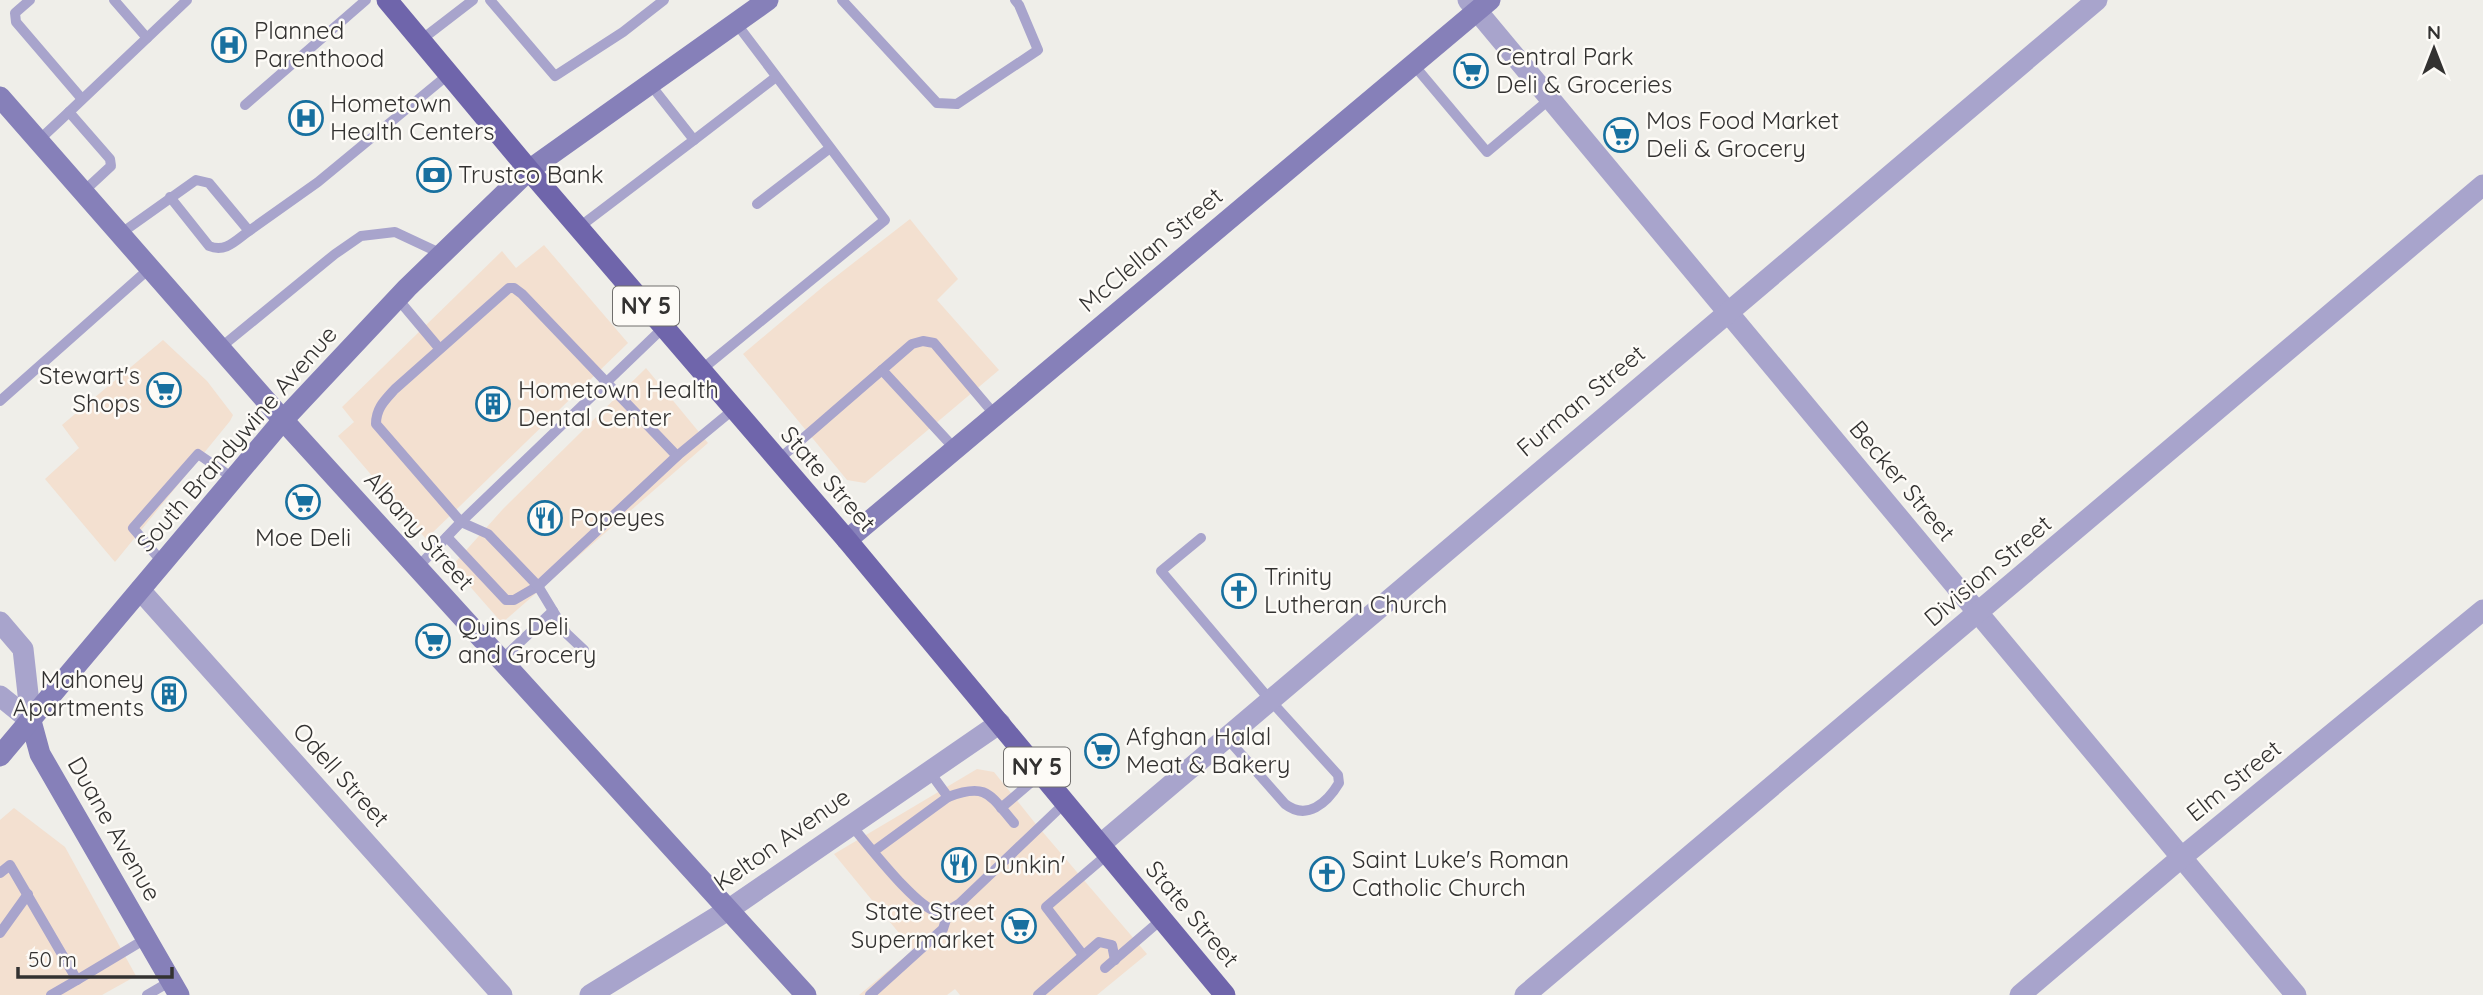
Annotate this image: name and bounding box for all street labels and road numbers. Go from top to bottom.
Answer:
street label: McClellan Street [1072,180,1228,318]
road number: NY 5 [613,286,679,326]
street label: South Brandywine Avenue [130,319,343,558]
street label: Furman Street [1510,338,1651,463]
street label: Becker Street [1843,414,1962,547]
street label: State Street [775,419,883,537]
street label: Albany Street [359,465,481,596]
street label: Division Street [1918,508,2057,632]
street label: Odell Street [287,716,396,833]
street label: Elm Street [2180,733,2287,827]
road number: NY 5 [1004,748,1070,786]
street label: Duane Avenue [61,751,168,906]
street label: Kelton Avenue [707,781,855,897]
street label: State Street [1140,854,1246,973]

